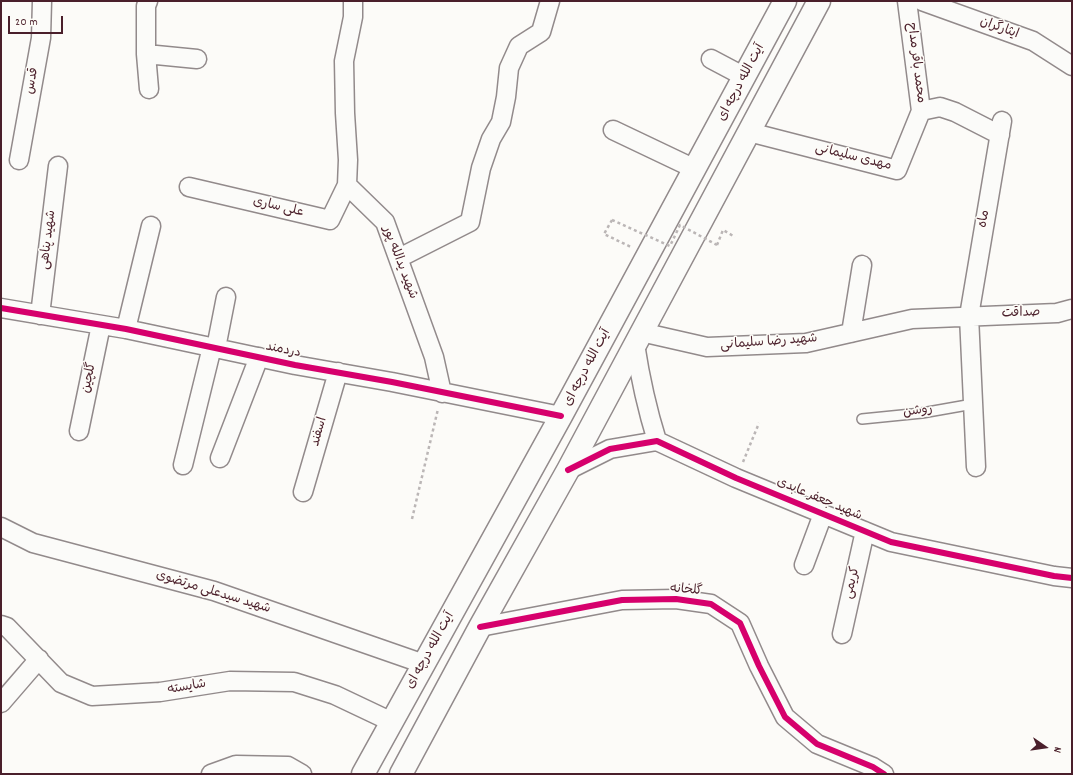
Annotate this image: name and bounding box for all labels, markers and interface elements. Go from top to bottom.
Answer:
scale bar [10,8,65,34]
text: 20 m [15,14,38,31]
street label: ایثارگران [978,15,1020,43]
street label: محمد باقر مداح [902,22,928,104]
street label: آیت الله درچه ای [715,42,769,124]
street label: قدس [23,67,43,95]
street label: مهدی سلیمانی [813,141,893,175]
street label: علی ساری [251,195,305,221]
street label: شهید پناهی [38,209,60,271]
street label: ماه [976,209,994,229]
street label: شهید یدالله پور [378,224,420,302]
street label: صداقت [1001,306,1041,322]
street label: آیت الله درچه ای [561,327,615,409]
street label: شهید رضا سلیمانی [720,332,818,354]
street label: دردمند [264,340,302,362]
street label: گلچین [79,361,101,395]
street label: روشن [902,402,934,422]
street label: اسفند [308,416,332,448]
street label: شهید جعفر عابدی [774,475,864,525]
street label: کریمی [842,565,864,601]
street label: شهید سیدعلی مرتضوی [154,568,272,618]
street label: گلخانه [669,582,703,600]
street label: آیت الله درچه ای [403,610,459,692]
street label: شایسته [167,677,207,699]
north arrow [1025,727,1065,767]
text: N [1048,745,1065,754]

